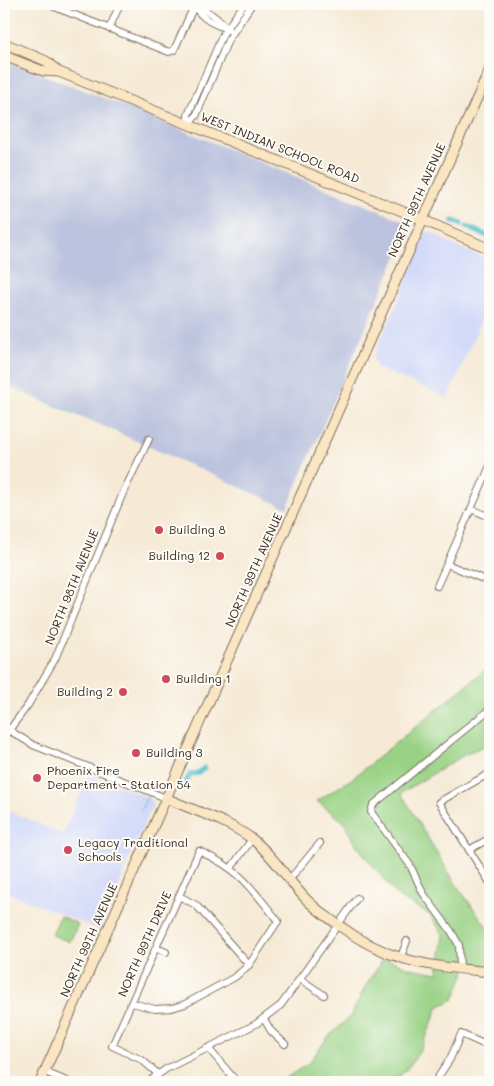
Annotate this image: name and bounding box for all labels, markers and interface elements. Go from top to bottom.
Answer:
street label: WEST INDIAN SCHOOL ROAD [199,108,362,186]
street label: NORTH 99TH AVENUE [384,140,449,259]
street label: NORTH 99TH AVENUE [221,510,286,629]
place label: Building 8 [169,521,226,537]
marker: Building 8 [153,524,165,536]
street label: NORTH 98TH AVENUE [41,526,102,647]
place label: Building 12 [149,547,210,563]
marker: Building 12 [214,550,226,562]
place label: Building 1 [176,670,231,686]
marker: Building 1 [160,673,172,685]
place label: Building 2 [57,683,113,699]
marker: Building 2 [117,686,129,698]
place label: Building 3 [146,744,202,760]
marker: Building 3 [130,747,142,759]
place label: Phoenix Fire Department - Station 54 [47,762,191,792]
marker: Phoenix Fire Department - Station 54 [31,772,43,784]
place label: Legacy Traditional Schools [78,834,188,864]
marker: Legacy Traditional Schools [62,844,74,856]
street label: NORTH 99TH AVENUE [56,880,121,999]
street label: NORTH 99TH DRIVE [114,888,175,999]

